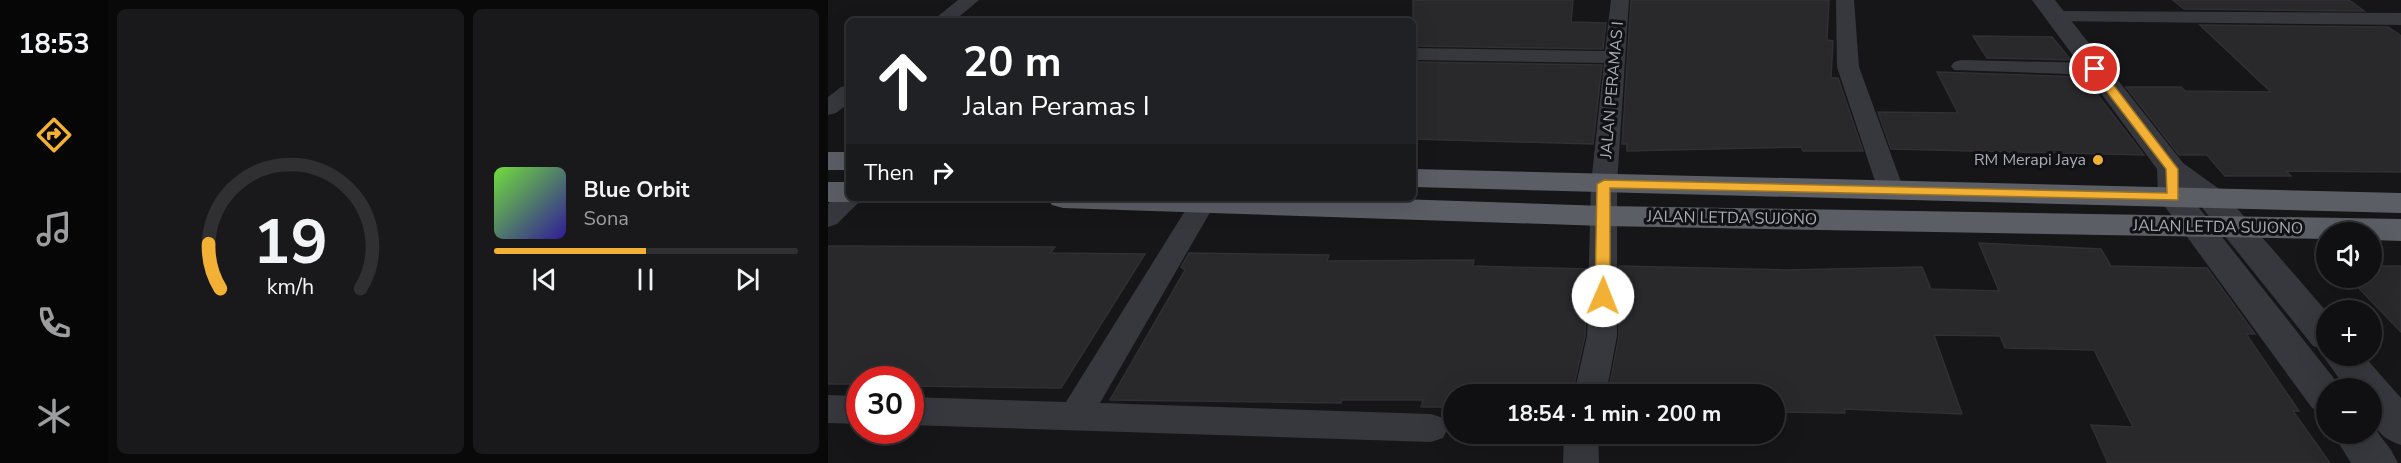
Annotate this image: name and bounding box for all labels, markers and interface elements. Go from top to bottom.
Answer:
street label: JALAN PERAMAS I [1595,20,1629,161]
text: 18:53 [18,26,90,63]
text: 20 m [963,34,1062,91]
icon: ahead [864,42,942,120]
pin [2069,43,2120,94]
icon: arrive [2078,52,2111,85]
text: Jalan Peramas I [963,88,1150,125]
icon: directions [33,114,75,156]
place label: RM Merapi Jaya [1974,149,2086,171]
marker: RM Merapi Jaya [2091,153,2105,167]
icon: right [926,156,959,189]
text: Then [864,158,914,188]
text: Blue Orbit [584,175,689,205]
text: 19 [253,200,328,285]
text: Sona [584,205,629,232]
street label: JALAN LETDA SUJONO [1646,205,1817,230]
icon: music [33,208,75,250]
street label: JALAN LETDA SUJONO [2132,214,2303,239]
map controls [2316,222,2382,444]
button: sound [2316,222,2382,288]
icon: previous [528,263,561,296]
icon: pause [629,263,662,296]
icon: next [731,263,764,296]
position arrow [1571,264,1635,328]
text: km/h [267,272,314,302]
button: + [2316,300,2382,366]
icon: phone [33,302,75,344]
speed limit sign: 30 [846,366,924,444]
button: − [2316,378,2382,444]
icon: climate [33,395,75,437]
text: 18:54 · 1 min · 200 m [1507,399,1721,429]

